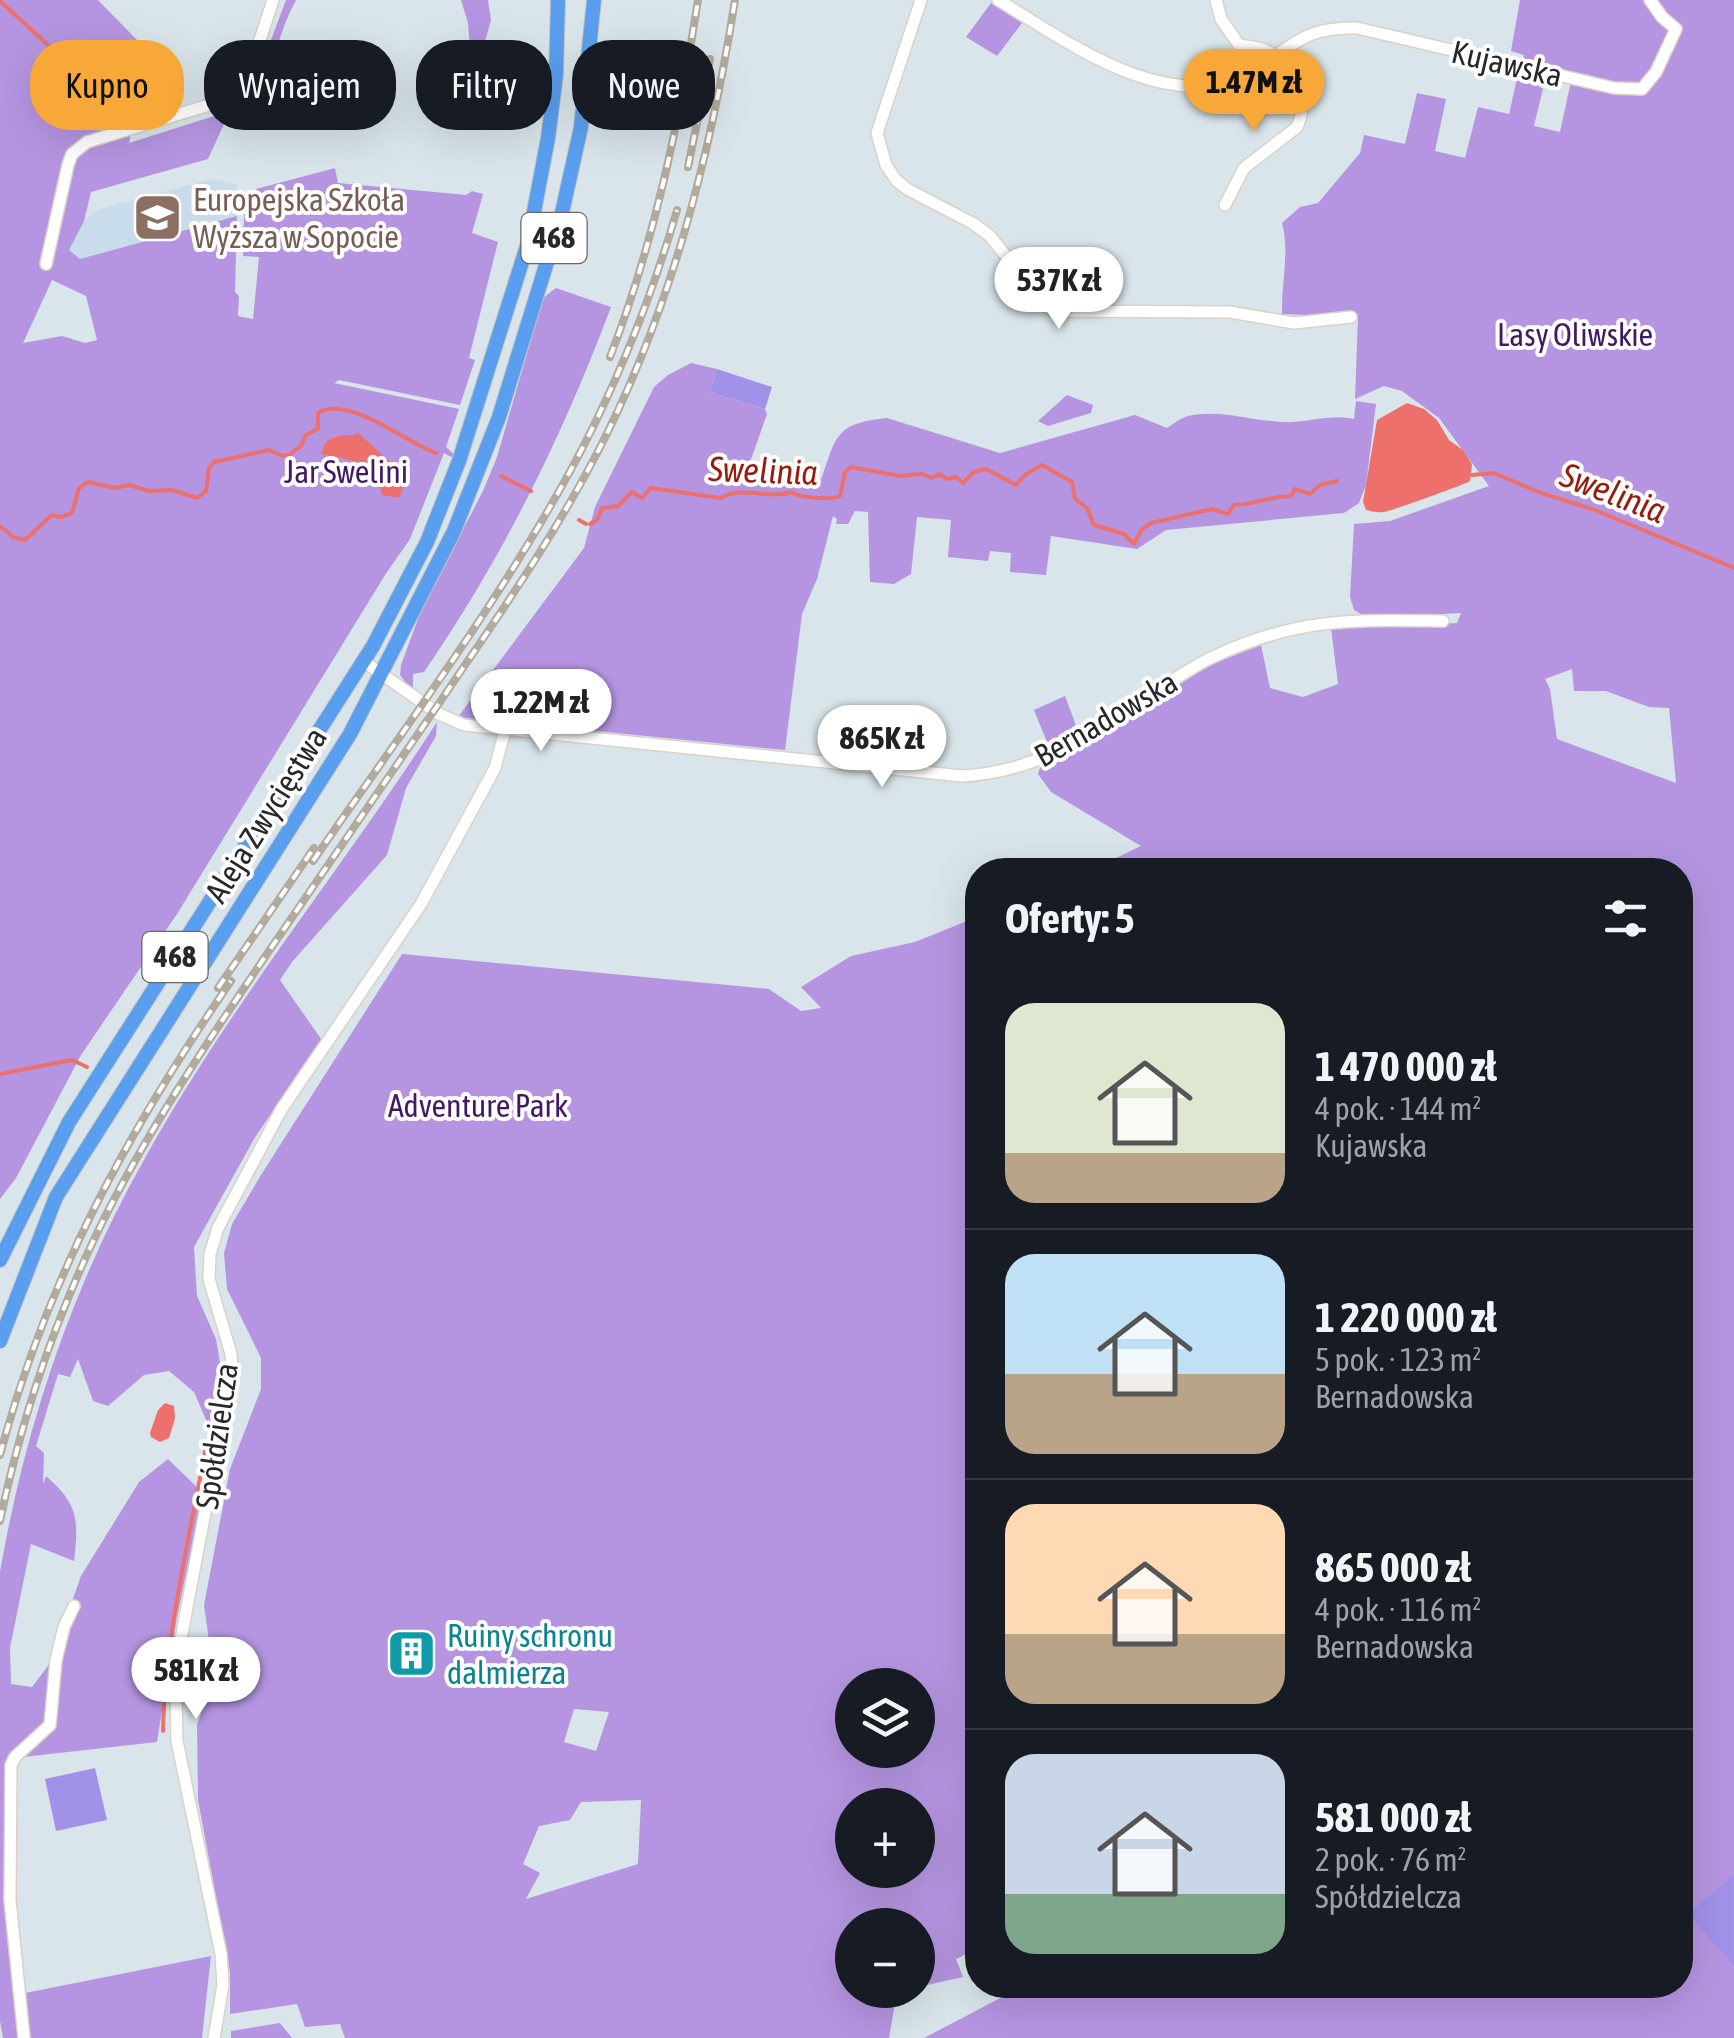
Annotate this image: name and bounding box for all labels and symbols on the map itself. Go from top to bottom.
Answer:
street label: Kujawska [1448,33,1566,94]
pin: 1.47M zł [1151,49,1357,134]
place label: Europejska Szkoła Wyższa w Sopocie [193,181,405,255]
school or university icon: Europejska Szkoła Wyższa w Sopocie [132,192,184,244]
road number: 468 [522,213,586,263]
pin: 537K zł [967,247,1151,332]
park label: Lasy Oliwskie [1497,316,1653,353]
water label: Swelinia [707,448,818,492]
park label: Jar Swelini [284,453,408,490]
water label: Swelinia [1554,453,1672,530]
street label: Bernadowska [1028,663,1184,774]
pin: 1.22M zł [438,669,644,754]
pin: 865K zł [790,705,974,790]
street label: Aleja Zwycięstwa [197,720,334,909]
road number: 468 [142,932,208,982]
park label: Adventure Park [388,1087,568,1124]
street label: Spółdzielcza [188,1361,245,1511]
place label: Ruiny schronu dalmierza [447,1617,613,1691]
building icon: Ruiny schronu dalmierza [386,1628,438,1680]
pin: 581K zł [104,1637,288,1722]

